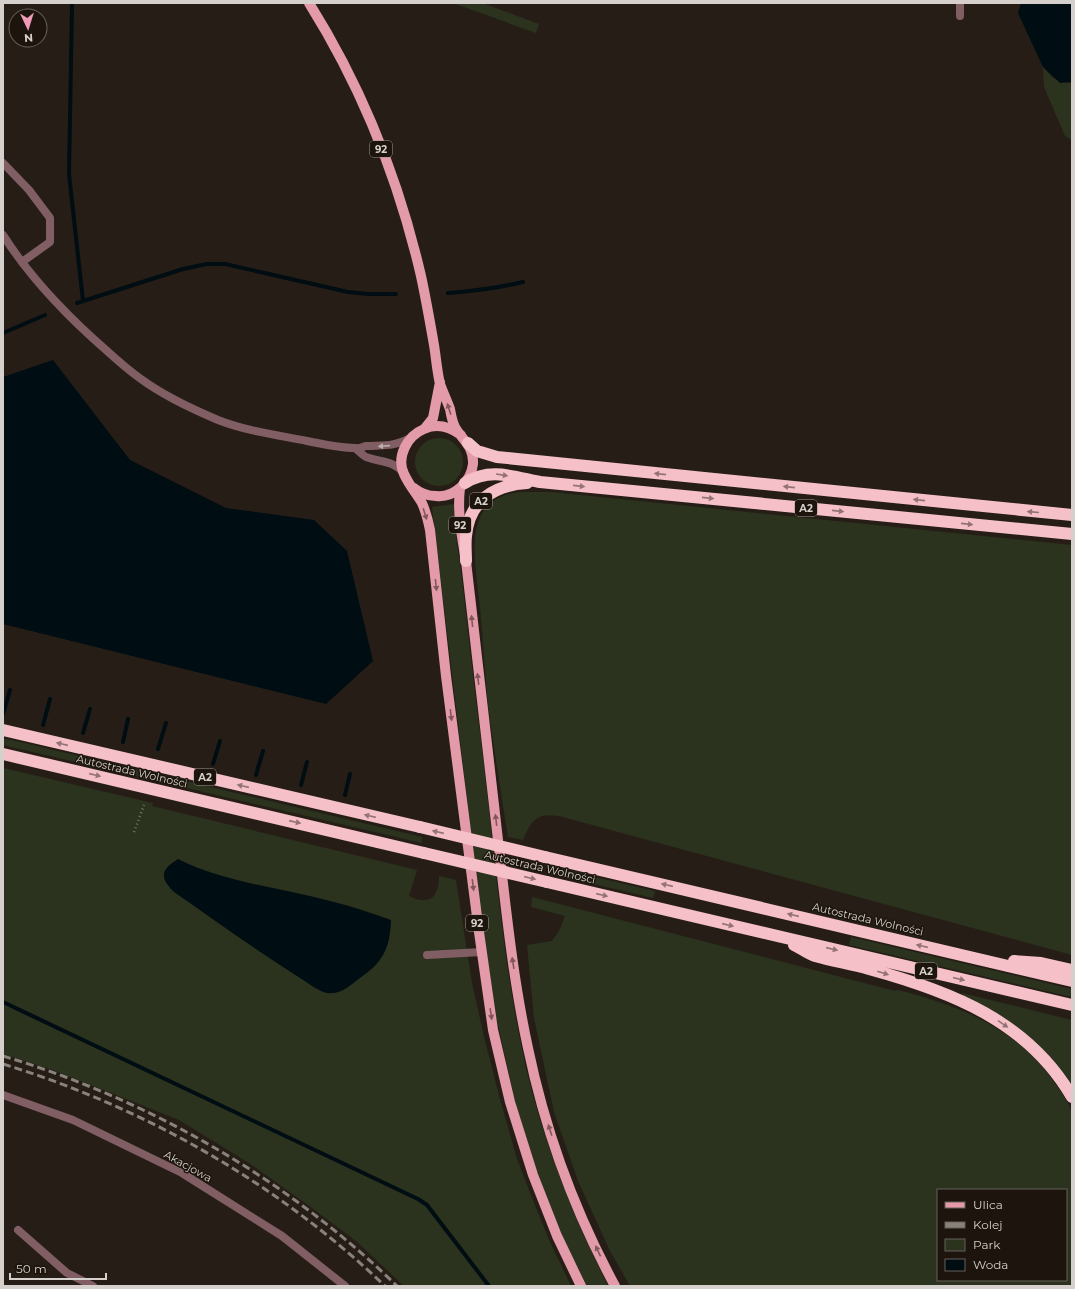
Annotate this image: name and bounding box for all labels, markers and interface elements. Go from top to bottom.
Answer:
north arrow [8,8,48,48]
text: N [24,31,34,45]
road number: 92 [370,141,392,157]
one-way arrow [446,403,452,415]
one-way arrow [378,442,390,449]
one-way arrow [654,471,666,478]
one-way arrow [496,472,508,478]
one-way arrow [573,482,585,489]
one-way arrow [783,484,795,491]
road number: A2 [470,493,492,509]
one-way arrow [702,495,714,502]
one-way arrow [912,497,925,504]
road number: A2 [795,500,817,516]
one-way arrow [423,508,429,520]
one-way arrow [832,508,844,514]
one-way arrow [1027,508,1039,515]
road number: 92 [449,517,471,533]
one-way arrow [961,520,973,527]
one-way arrow [433,579,439,592]
one-way arrow [469,615,475,627]
one-way arrow [475,673,481,685]
one-way arrow [448,709,454,721]
one-way arrow [56,740,68,746]
street label: Autostrada Wolności [75,751,189,791]
road number: A2 [194,769,216,785]
one-way arrow [89,773,102,779]
one-way arrow [237,783,249,789]
one-way arrow [364,812,376,818]
one-way arrow [492,814,499,826]
one-way arrow [288,820,301,826]
one-way arrow [432,828,445,834]
street label: Autostrada Wolności [483,847,597,887]
one-way arrow [523,875,536,881]
one-way arrow [470,879,476,891]
one-way arrow [660,882,673,888]
one-way arrow [596,892,608,898]
street label: Autostrada Wolności [811,899,925,939]
one-way arrow [787,912,799,918]
road number: 92 [466,915,488,931]
one-way arrow [722,922,735,928]
one-way arrow [915,942,928,948]
one-way arrow [826,947,838,953]
one-way arrow [510,957,516,969]
road number: A2 [915,963,937,979]
one-way arrow [877,970,889,976]
one-way arrow [953,976,965,982]
one-way arrow [488,1008,494,1020]
one-way arrow [998,1020,1008,1028]
one-way arrow [547,1124,553,1136]
street label: Akacjowa [162,1147,214,1185]
legend [937,1189,1067,1281]
text: Ulica [973,1197,1003,1212]
text: Kolej [973,1217,1002,1232]
text: Park [973,1237,1001,1252]
one-way arrow [595,1245,601,1257]
scale bar [10,1255,106,1281]
text: Woda [973,1257,1008,1272]
text: 50 m [16,1261,47,1276]

